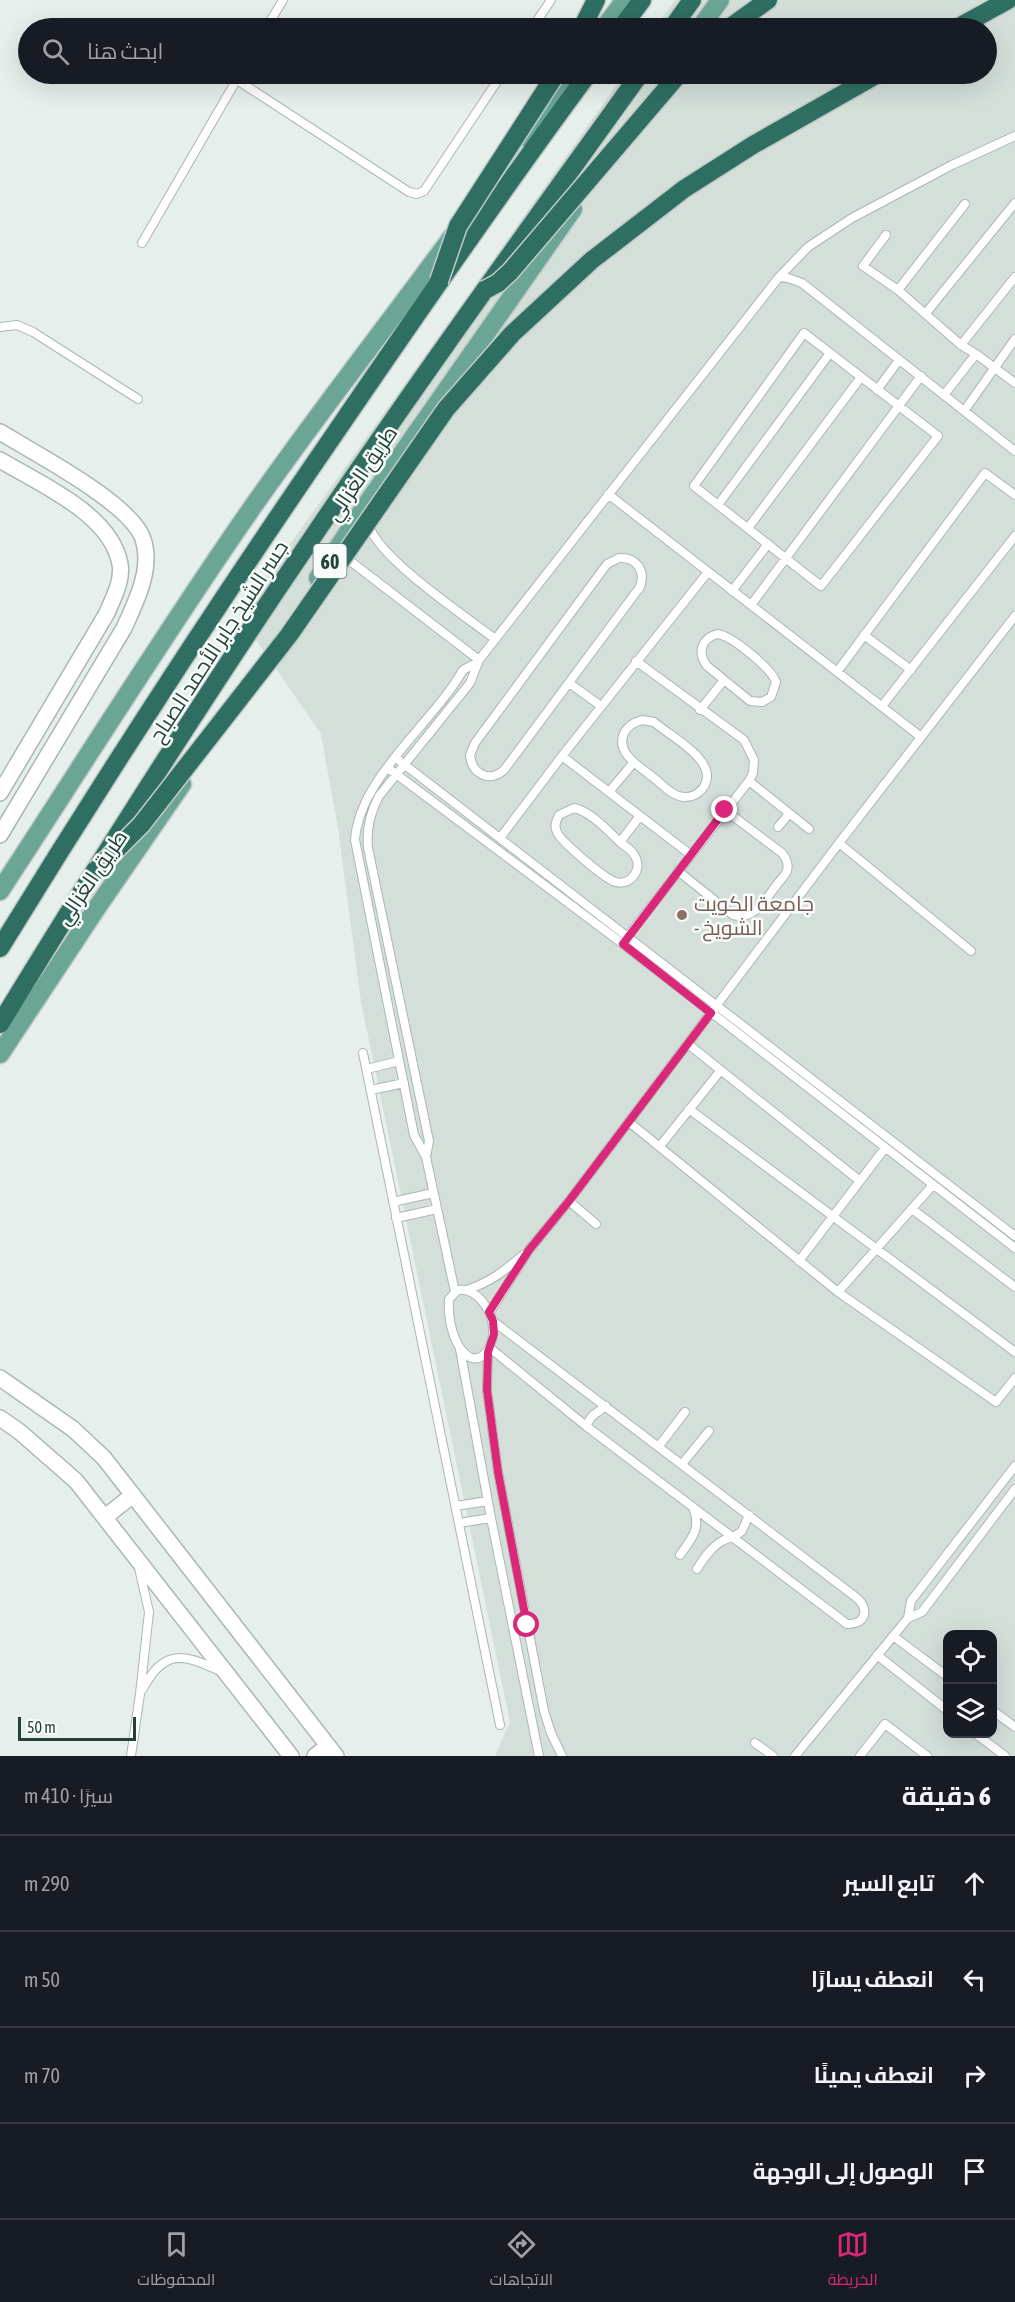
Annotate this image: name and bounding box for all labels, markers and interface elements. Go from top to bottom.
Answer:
search box [18,18,997,84]
icon: search [39,35,72,68]
text: ابحث هنا [87,38,164,64]
street label: طريق الغزالي [321,421,406,528]
street label: جسر الشيخ جابر الأحمد الصباح [144,536,295,748]
road number: 60 [314,544,346,578]
route end [711,796,737,822]
street label: طريق الغزالي [51,825,136,932]
place label: جامعة الكويت - الشويخ [694,891,814,942]
marker: جامعة الكويت - الشويخ [675,908,689,922]
route start [513,1611,539,1637]
map controls [943,1630,997,1738]
button: locate [943,1630,997,1684]
button: layers [943,1684,997,1738]
scale bar [18,1714,136,1742]
text: 50 m [27,1718,56,1736]
text: 6 دقيقة [902,1781,991,1811]
text: سيرًا · 410 m [24,1784,113,1807]
icon: ahead [958,1867,991,1900]
text: تابع السير [844,1870,934,1896]
text: 290 m [24,1872,69,1895]
icon: left [958,1963,991,1996]
text: انعطف يسارًا [811,1966,934,1992]
text: 50 m [24,1968,60,1991]
icon: right [958,2059,991,2092]
text: انعطف يمينًا [814,2062,934,2088]
text: 70 m [24,2064,60,2087]
icon: arrive [958,2155,991,2188]
text: الوصول إلى الوجهة [753,2158,934,2184]
tab: المحفوظات [137,2228,215,2294]
tab: الاتجاهات [490,2228,553,2294]
tab: الخريطة [828,2228,878,2294]

